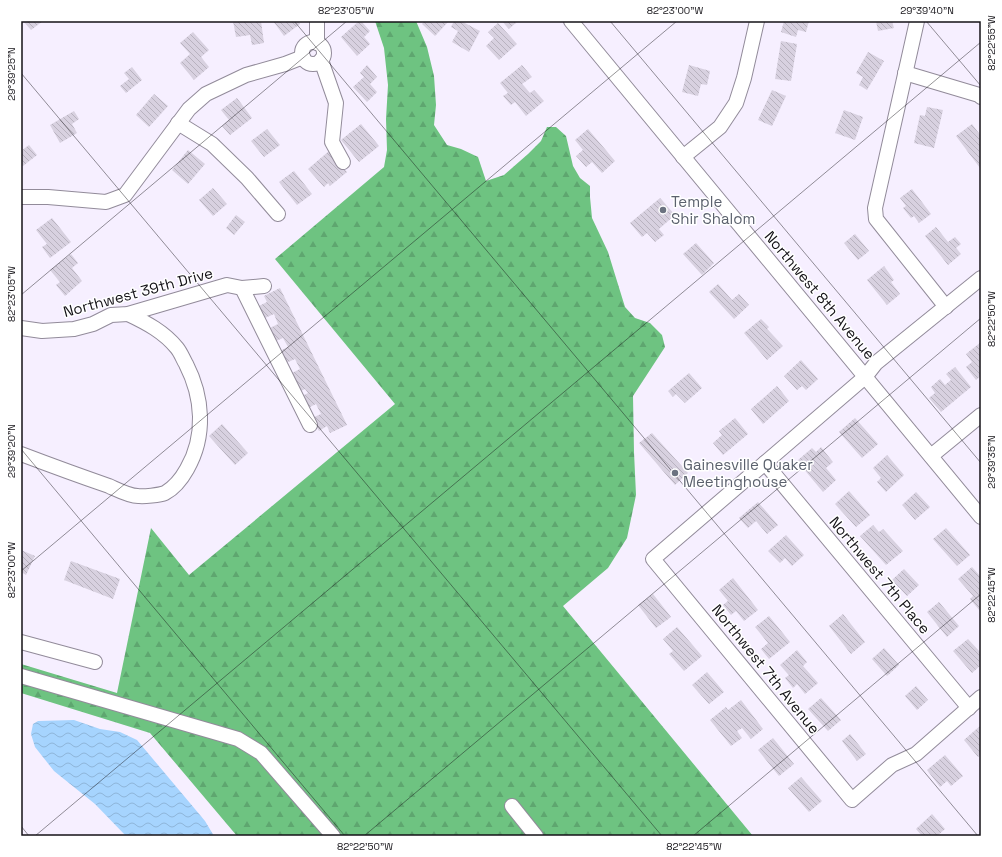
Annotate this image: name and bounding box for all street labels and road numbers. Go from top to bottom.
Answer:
street label: Northwest 8th Avenue [761,227,879,363]
street label: Northwest 39th Drive [61,263,215,321]
street label: Northwest 7th Place [825,512,935,638]
street label: Northwest 7th Avenue [708,600,824,738]

